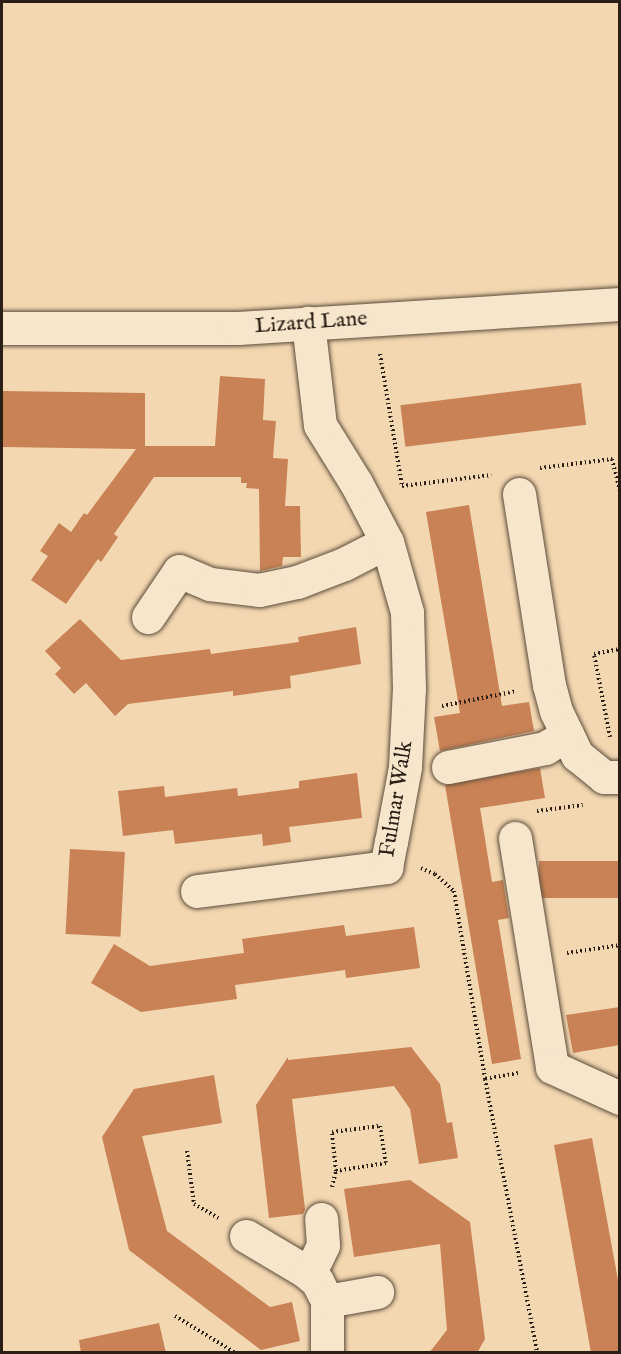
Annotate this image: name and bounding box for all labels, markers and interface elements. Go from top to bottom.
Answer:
street label: Lizard Lane [254,306,368,340]
street label: Fulmar Walk [375,739,419,859]

